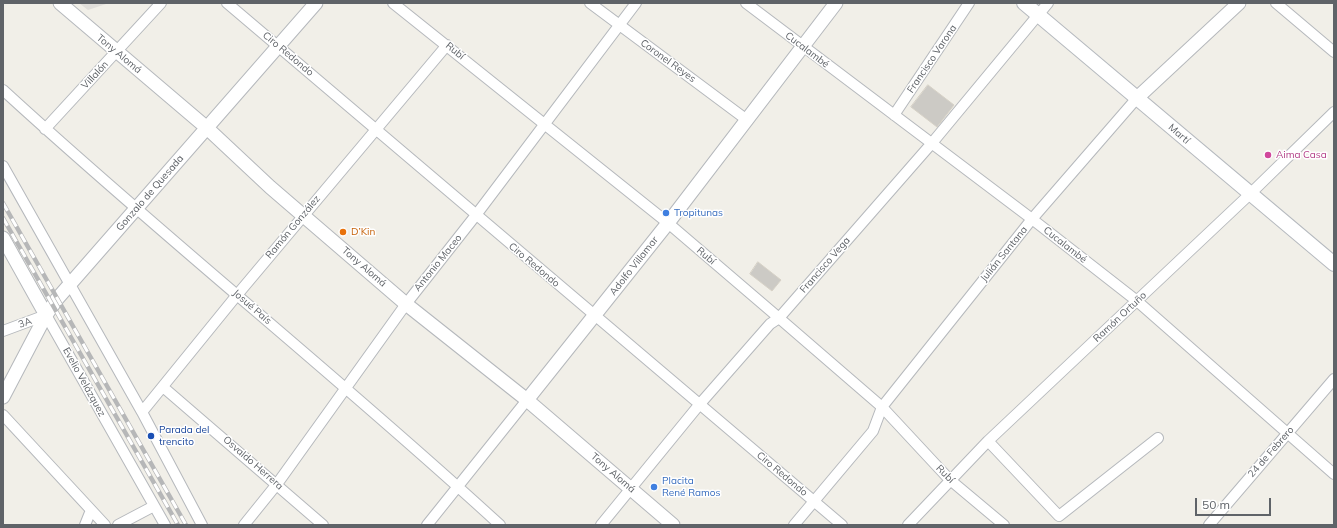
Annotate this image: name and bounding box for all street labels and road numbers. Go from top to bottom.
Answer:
street label: Francisco Varona [905,22,959,96]
street label: Ciro Redondo [260,29,316,79]
street label: Cucalambé [783,30,831,70]
street label: Tony Alomá [94,32,144,76]
street label: Coronel Reyes [638,37,698,85]
street label: Rubí [443,40,467,62]
street label: Villalón [79,58,111,92]
street label: Martí [1166,121,1192,147]
street label: Gonzalo de Quesada [114,153,186,233]
street label: Ramón González [263,193,323,261]
street label: Julián Santana [978,224,1030,284]
street label: Cucalambé [1041,224,1089,266]
street label: Antonio Maceo [411,232,465,294]
street label: Adolfo Villamar [607,234,661,298]
street label: Francisco Vega [797,235,853,295]
street label: Ciro Redondo [506,240,562,290]
street label: Tony Alomá [339,244,389,290]
street label: Rubí [694,245,718,267]
street label: Josué País [230,287,274,327]
street label: Ramón Ortuño [1091,289,1149,345]
street label: 3A [17,315,33,331]
street label: Evelio Velázquez [60,345,108,419]
street label: 24 de Febrero [1246,424,1296,480]
street label: Osvaldo Herrera [220,434,286,492]
street label: Ciro Redondo [754,449,810,499]
street label: Tony Alomá [588,450,638,496]
street label: Rubí [933,462,957,486]

